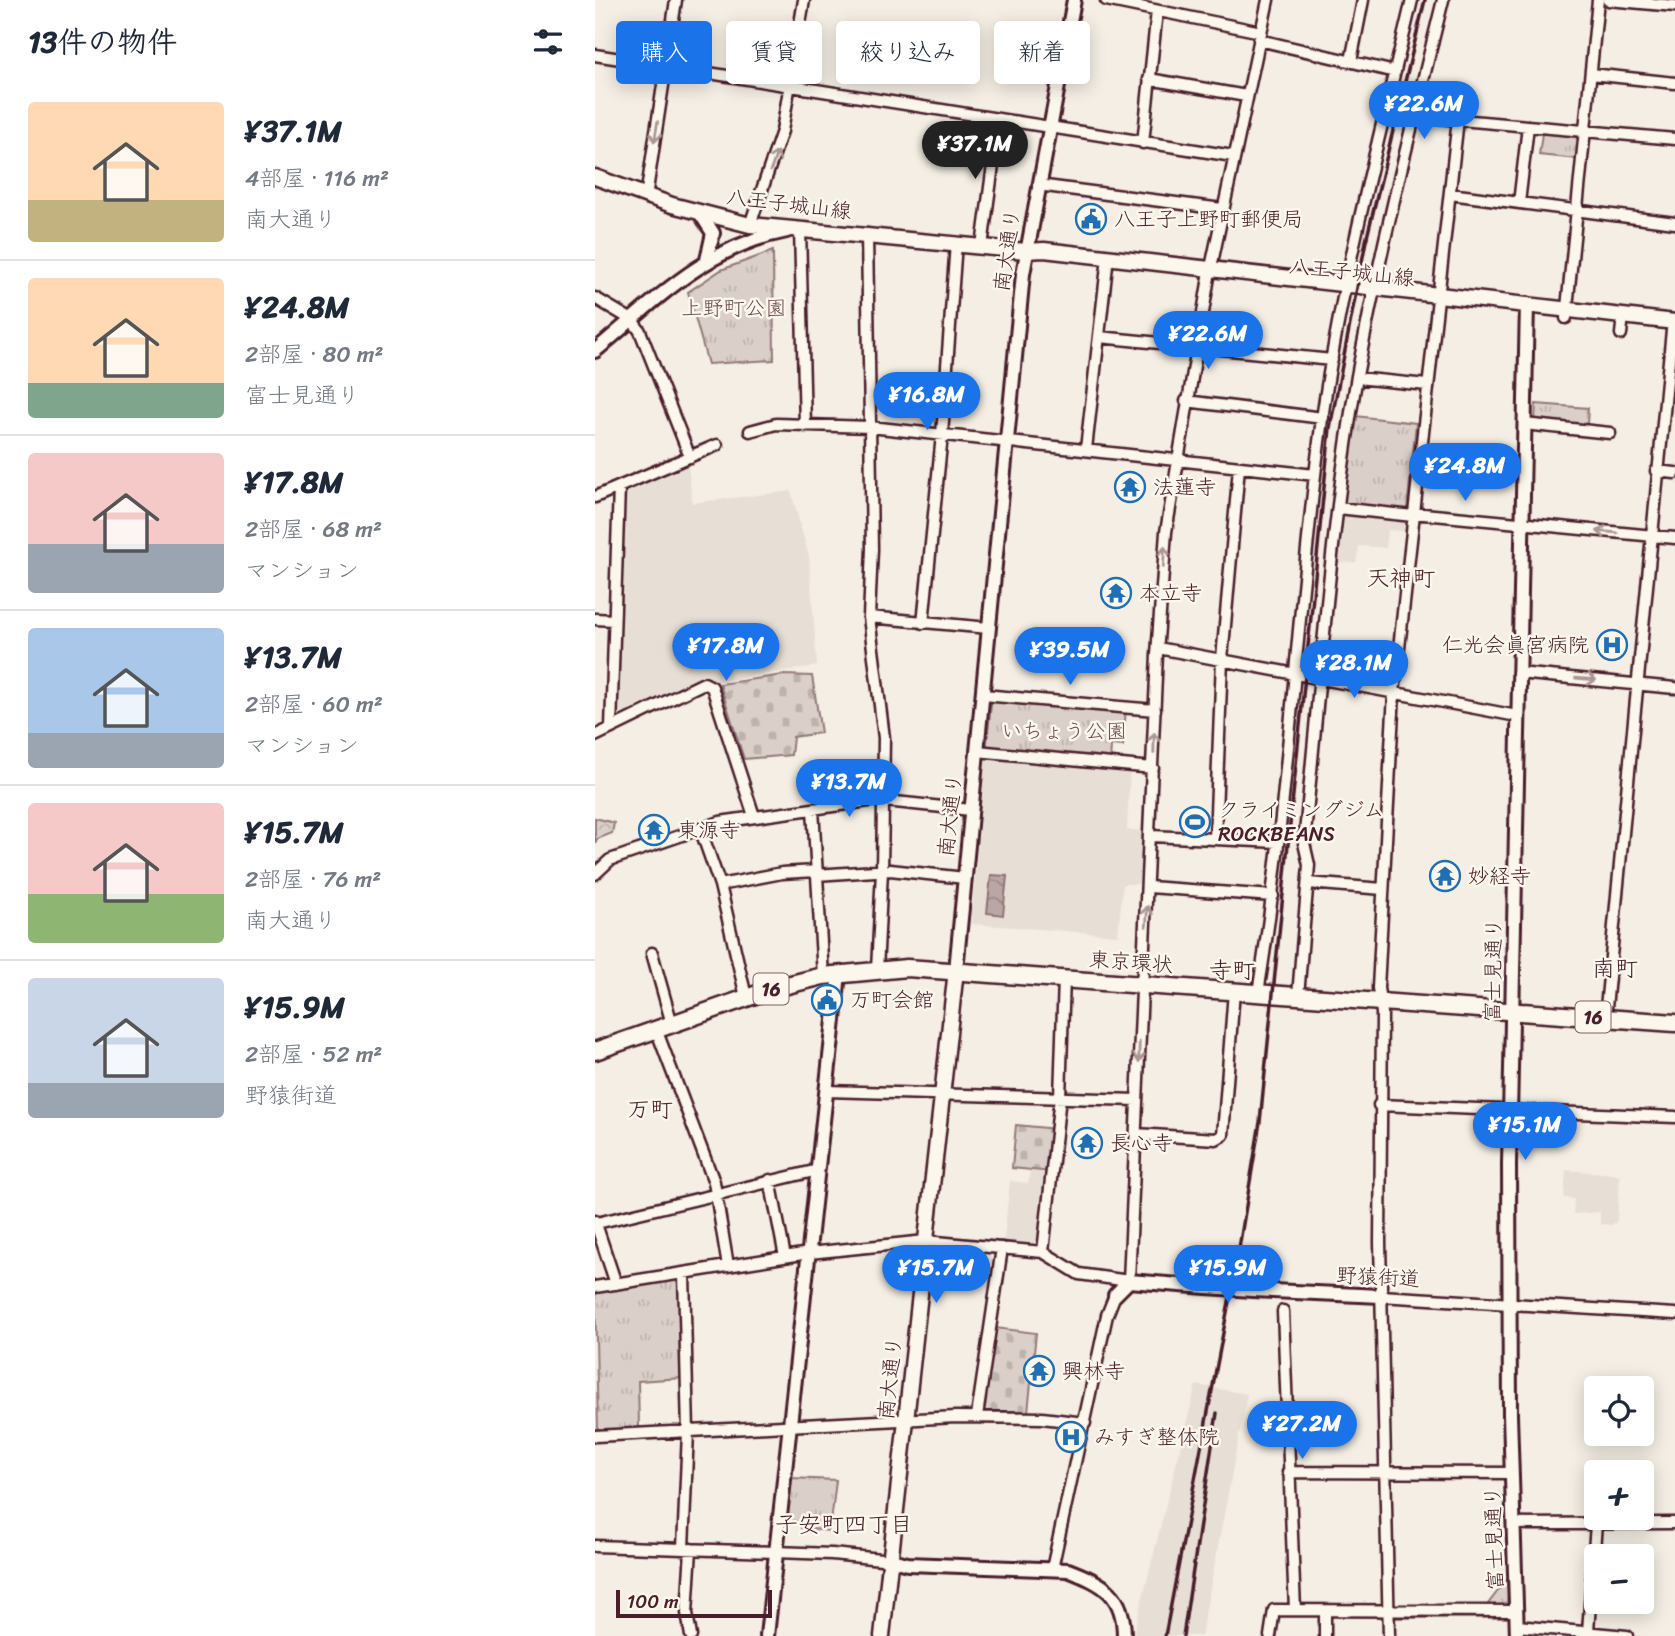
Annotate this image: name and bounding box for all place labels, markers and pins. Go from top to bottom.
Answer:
pin: ¥22.6M [1367,82,1481,141]
pin: ¥37.1M [918,122,1032,181]
place label: 八王子上野町郵便局 [1114,200,1303,238]
public building icon: 八王子上野町郵便局 [1074,202,1108,236]
pin: ¥22.6M [1151,312,1265,371]
pin: ¥16.8M [870,372,984,432]
pin: ¥24.8M [1408,444,1522,503]
place label: 法蓮寺 [1153,468,1216,506]
temple icon: 法蓮寺 [1113,470,1147,504]
place label: 本立寺 [1139,574,1202,612]
temple icon: 本立寺 [1099,576,1133,610]
pin: ¥17.8M [669,624,783,683]
place label: 仁光会眞宮病院 [1442,626,1589,664]
pin: ¥39.5M [1013,628,1127,687]
hospital icon: 仁光会眞宮病院 [1595,628,1629,662]
pin: ¥28.1M [1297,640,1411,700]
pin: ¥13.7M [792,760,906,819]
place label: クライミングジム ROCKBEANS [1218,791,1384,853]
sports icon: クライミングジム ROCKBEANS [1178,805,1212,839]
place label: 東源寺 [677,811,740,849]
temple icon: 東源寺 [637,813,671,847]
place label: 妙経寺 [1468,857,1531,895]
temple icon: 妙経寺 [1428,859,1462,893]
place label: 万町会館 [850,981,934,1019]
public building icon: 万町会館 [810,983,844,1017]
pin: ¥15.1M [1468,1102,1582,1162]
place label: 長心寺 [1110,1124,1173,1162]
temple icon: 長心寺 [1070,1126,1104,1160]
pin: ¥15.7M [879,1246,993,1305]
pin: ¥15.9M [1171,1246,1285,1305]
place label: 興林寺 [1062,1352,1125,1390]
temple icon: 興林寺 [1022,1354,1056,1388]
pin: ¥27.2M [1245,1402,1359,1461]
place label: みすぎ整体院 [1094,1418,1219,1456]
hospital icon: みすぎ整体院 [1054,1420,1088,1454]

